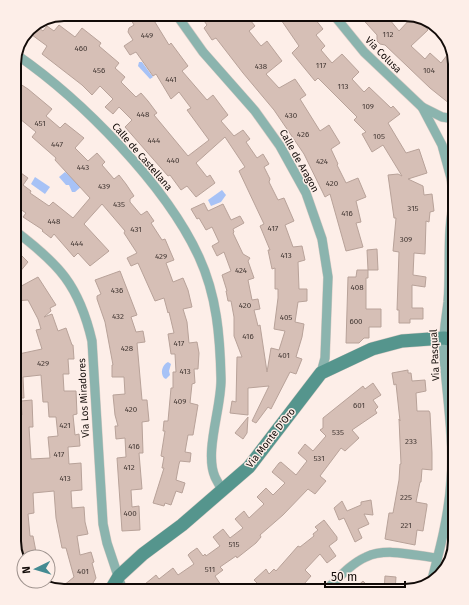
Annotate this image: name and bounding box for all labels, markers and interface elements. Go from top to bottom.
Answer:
house number: 112 [383,30,393,39]
house number: 449 [141,31,153,40]
street label: Via Colusa [362,34,404,76]
house number: 460 [75,44,88,53]
house number: 117 [316,61,327,70]
house number: 438 [255,62,268,71]
house number: 456 [93,66,105,75]
house number: 104 [423,66,436,75]
house number: 441 [165,75,177,84]
house number: 113 [338,82,348,91]
house number: 109 [362,102,374,111]
house number: 448 [137,110,150,119]
house number: 430 [285,111,298,120]
house number: 451 [34,119,46,128]
street label: Calle de Castellana [109,121,175,193]
street label: Calle de Aragon [277,127,321,195]
house number: 426 [297,130,309,139]
house number: 105 [373,132,385,141]
house number: 444 [148,136,161,145]
house number: 447 [51,140,63,149]
house number: 440 [167,156,180,165]
house number: 424 [316,157,329,166]
house number: 443 [77,163,89,172]
house number: 420 [326,179,339,188]
house number: 439 [98,182,110,191]
house number: 435 [113,200,125,209]
house number: 315 [407,204,419,213]
house number: 416 [341,209,353,218]
house number: 448 [48,217,61,226]
house number: 417 [268,224,279,233]
house number: 431 [130,225,142,234]
house number: 309 [400,235,412,244]
house number: 444 [71,239,84,248]
house number: 413 [280,251,292,260]
house number: 429 [155,252,167,261]
house number: 424 [235,266,248,275]
house number: 408 [350,283,364,292]
house number: 436 [111,286,123,295]
house number: 420 [239,301,252,310]
house number: 432 [112,312,124,321]
house number: 405 [280,313,292,322]
house number: 600 [349,317,363,326]
street label: Via Pasqual [428,329,442,381]
house number: 416 [242,332,254,341]
house number: 417 [174,339,185,348]
house number: 428 [121,344,134,353]
house number: 401 [278,351,290,360]
street label: Via Los Miradores [76,358,92,438]
house number: 429 [37,359,49,368]
house number: 413 [179,367,191,376]
house number: 409 [174,397,186,406]
house number: 601 [353,401,365,410]
house number: 420 [125,405,138,414]
street label: Via Monte D'Oro [244,406,298,470]
house number: 421 [59,421,71,430]
house number: 535 [332,428,344,437]
house number: 233 [405,437,417,446]
house number: 416 [128,442,140,451]
house number: 417 [54,450,65,459]
house number: 531 [313,454,325,463]
house number: 412 [123,463,135,472]
house number: 413 [59,474,71,483]
house number: 225 [400,493,412,502]
house number: 400 [123,509,137,518]
house number: 221 [400,521,412,530]
house number: 515 [228,540,240,549]
north arrow [16,549,56,589]
scale bar [325,563,405,589]
house number: 511 [205,565,215,574]
text: N [20,566,33,574]
house number: 401 [77,567,89,576]
text: 50 m [331,570,357,584]

